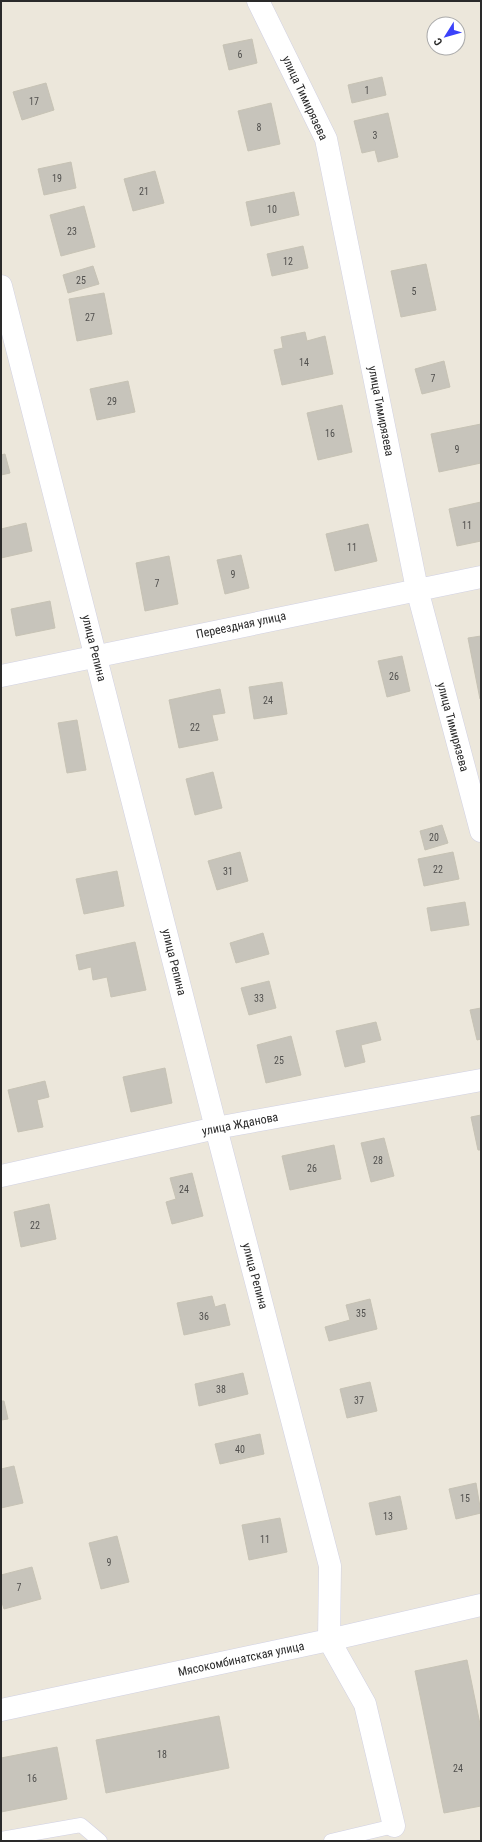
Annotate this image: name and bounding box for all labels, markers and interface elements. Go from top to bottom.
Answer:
north arrow [426,16,466,56]
text: С [431,35,445,48]
house number: 6 [238,49,243,60]
street label: улица Тимирязева [279,54,331,143]
house number: 1 [365,85,369,96]
house number: 17 [29,96,39,107]
house number: 8 [257,122,262,133]
house number: 3 [373,130,378,141]
house number: 19 [52,173,62,184]
house number: 21 [139,186,149,197]
house number: 10 [267,204,277,215]
house number: 23 [67,226,77,237]
house number: 12 [283,256,293,267]
house number: 25 [76,275,86,286]
house number: 5 [412,286,417,297]
house number: 27 [85,312,95,323]
house number: 14 [299,357,309,368]
street label: улица Тимирязева [365,365,397,458]
house number: 7 [431,373,436,384]
house number: 29 [107,396,117,407]
house number: 16 [325,428,335,439]
house number: 9 [455,444,460,455]
house number: 11 [462,520,472,531]
house number: 11 [347,542,357,553]
house number: 9 [231,569,236,580]
house number: 7 [155,578,160,589]
street label: Переездная улица [195,609,287,641]
street label: улица Репина [79,613,109,683]
house number: 26 [389,671,399,682]
street label: улица Тимирязева [434,681,472,773]
house number: 24 [263,695,273,706]
house number: 22 [190,722,200,733]
house number: 20 [429,832,439,843]
house number: 22 [433,864,443,875]
house number: 31 [223,866,233,877]
street label: улица Репина [159,927,189,997]
house number: 33 [254,993,264,1004]
house number: 25 [274,1055,284,1066]
street label: улица Жданова [201,1110,280,1138]
house number: 28 [373,1155,383,1166]
house number: 26 [307,1163,317,1174]
house number: 24 [179,1184,189,1195]
house number: 22 [30,1220,40,1231]
street label: улица Репина [239,1241,271,1311]
house number: 35 [356,1308,366,1319]
house number: 36 [199,1311,209,1322]
house number: 38 [216,1384,226,1395]
house number: 37 [354,1395,364,1406]
house number: 40 [235,1444,245,1455]
house number: 15 [460,1493,470,1504]
house number: 13 [383,1511,393,1522]
house number: 11 [260,1534,270,1545]
house number: 9 [107,1557,112,1568]
house number: 7 [17,1582,22,1593]
street label: Мясокомбинатская улица [177,1639,306,1679]
house number: 18 [157,1749,167,1760]
house number: 24 [453,1763,463,1774]
house number: 16 [27,1773,37,1784]

